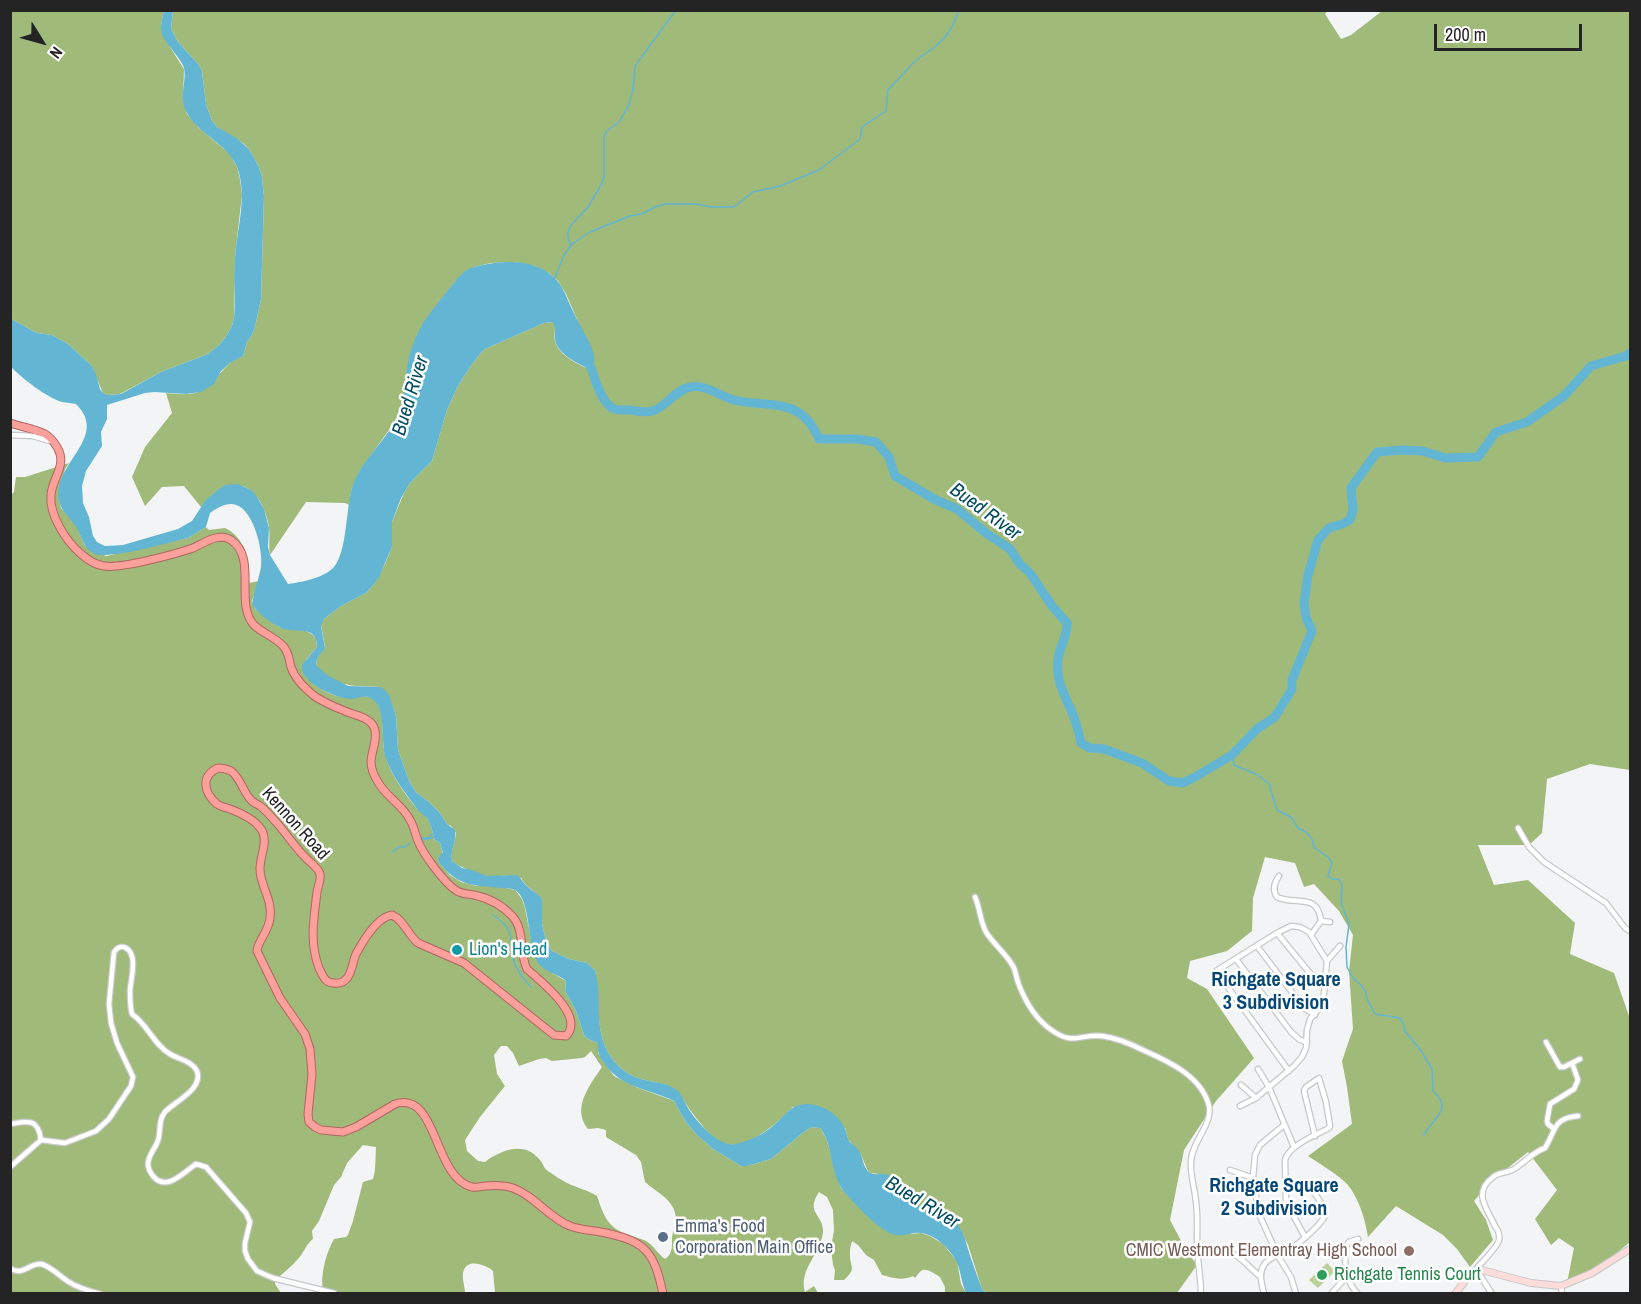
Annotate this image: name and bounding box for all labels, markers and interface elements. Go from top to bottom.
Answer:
north arrow [12,12,72,72]
scale bar [1437,12,1586,50]
text: 200 m [1445,22,1486,47]
text: N [45,42,68,63]
water label: Bued River [388,353,434,439]
water label: Bued River [945,478,1025,546]
street label: Kennon Road [257,783,333,865]
place label: Lion's Head [469,939,547,961]
marker: Lion's Head [450,943,464,957]
district label: Richgate Square 3 Subdivision [1211,969,1341,1016]
water label: Bued River [881,1172,963,1234]
district label: Richgate Square 2 Subdivision [1209,1175,1339,1222]
place label: Emma's Food Corporation Main Office [675,1216,833,1258]
marker: Emma's Food Corporation Main Office [656,1230,670,1244]
place label: CMIC Westmont Elementray High School [1126,1240,1397,1262]
marker: CMIC Westmont Elementray High School [1402,1244,1416,1258]
place label: Richgate Tennis Court [1334,1264,1481,1286]
marker: Richgate Tennis Court [1315,1268,1329,1282]

